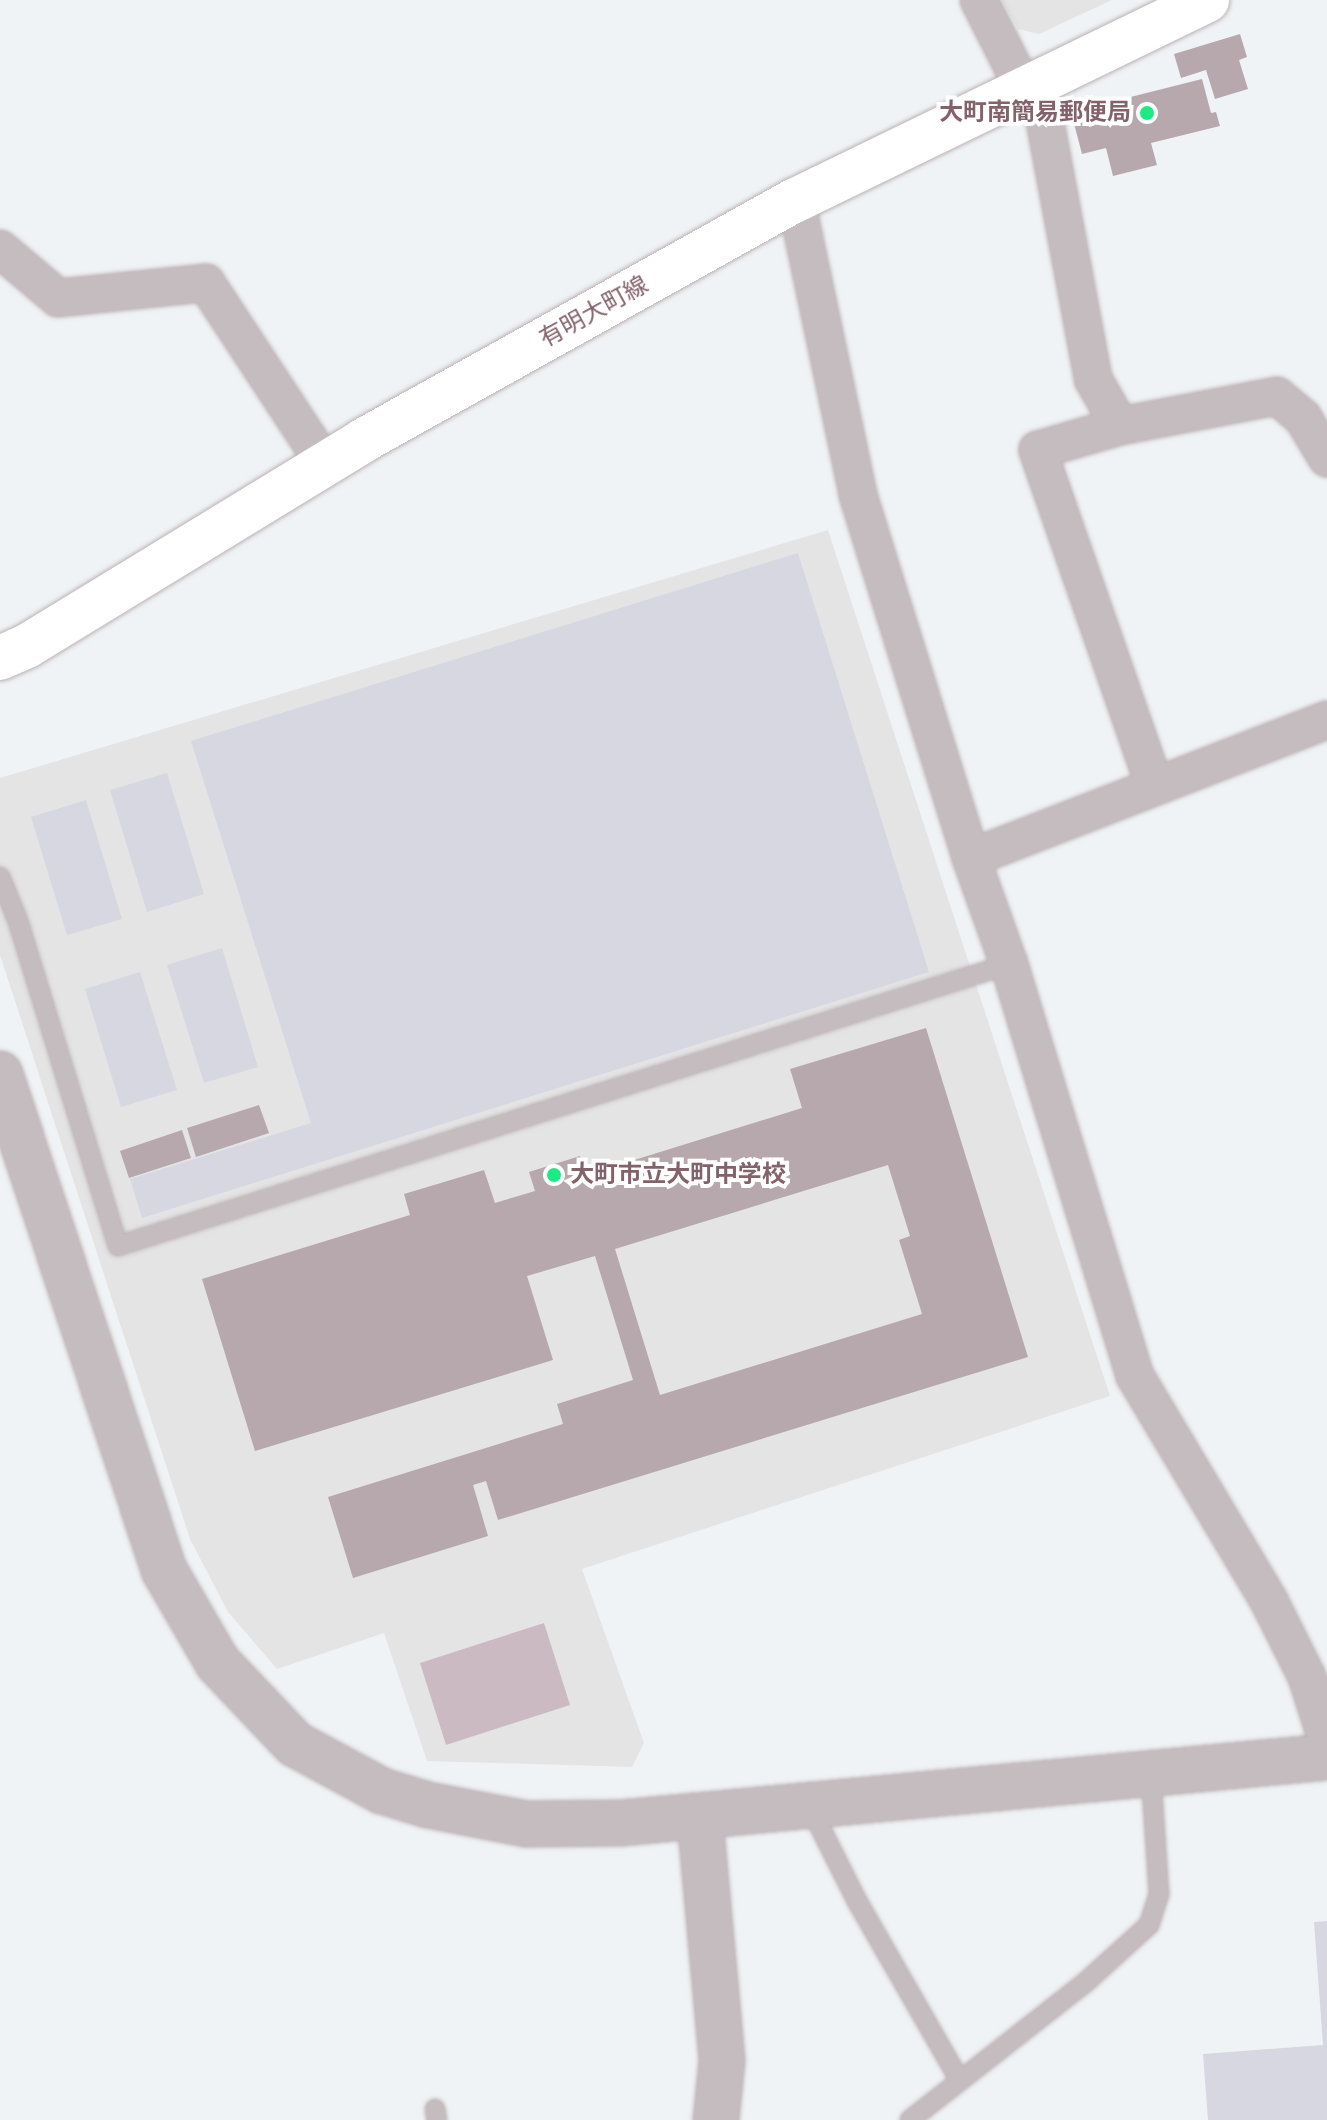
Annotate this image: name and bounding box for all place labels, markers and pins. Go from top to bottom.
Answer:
place label: 大町南簡易郵便局 [939,99,1131,127]
marker: 大町南簡易郵便局 [1138,104,1156,122]
place label: 大町市立大町中学校 [570,1161,786,1189]
marker: 大町市立大町中学校 [545,1166,563,1184]

